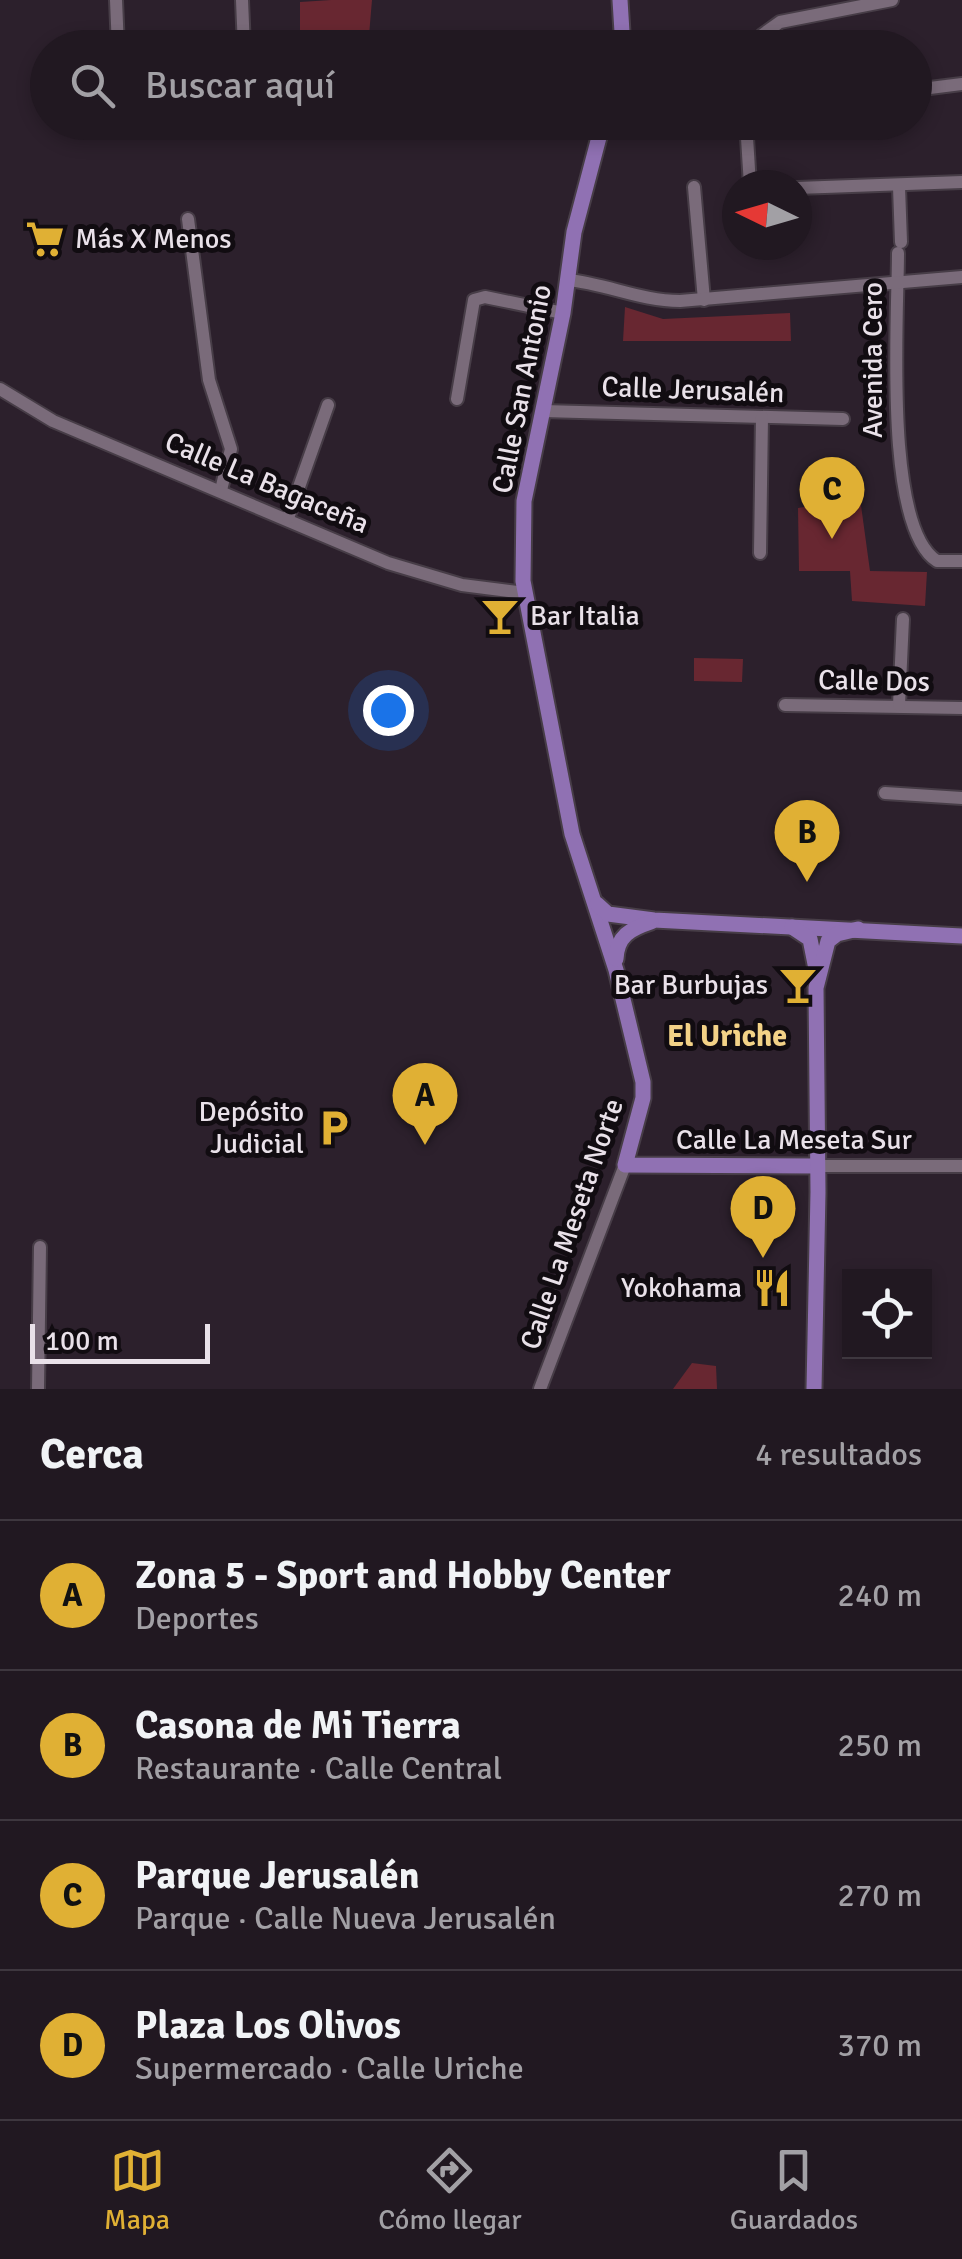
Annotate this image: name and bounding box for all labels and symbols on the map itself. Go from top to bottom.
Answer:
north arrow [722,170,812,260]
supermarket icon: Más X Menos [24,218,66,260]
place label: Más X Menos [75,222,232,256]
street label: Calle San Antonio [485,282,559,496]
street label: Avenida Cero [856,282,890,438]
street label: Calle Jerusalén [601,370,785,410]
street label: Calle La Bagaceña [160,425,374,541]
pin: C [800,456,864,539]
bar icon: Bar Italia [479,595,521,637]
place label: Bar Italia [530,599,640,633]
street label: Calle Dos [818,663,930,699]
your location [363,685,414,736]
pin: B [774,800,840,882]
bar icon: Bar Burbujas [777,964,819,1006]
place label: Bar Burbujas [614,968,768,1002]
district label: El Uriche [667,1018,787,1055]
pin: A [392,1062,458,1145]
street label: Calle La Meseta Norte [513,1094,631,1354]
place label: Depósito Judicial [199,1095,304,1161]
parking icon: Depósito Judicial [313,1107,355,1149]
street label: Calle La Meseta Sur [676,1123,913,1157]
pin: D [730,1176,796,1258]
restaurant icon: Yokohama [751,1267,793,1309]
place label: Yokohama [621,1271,742,1305]
scale bar [30,1319,210,1364]

